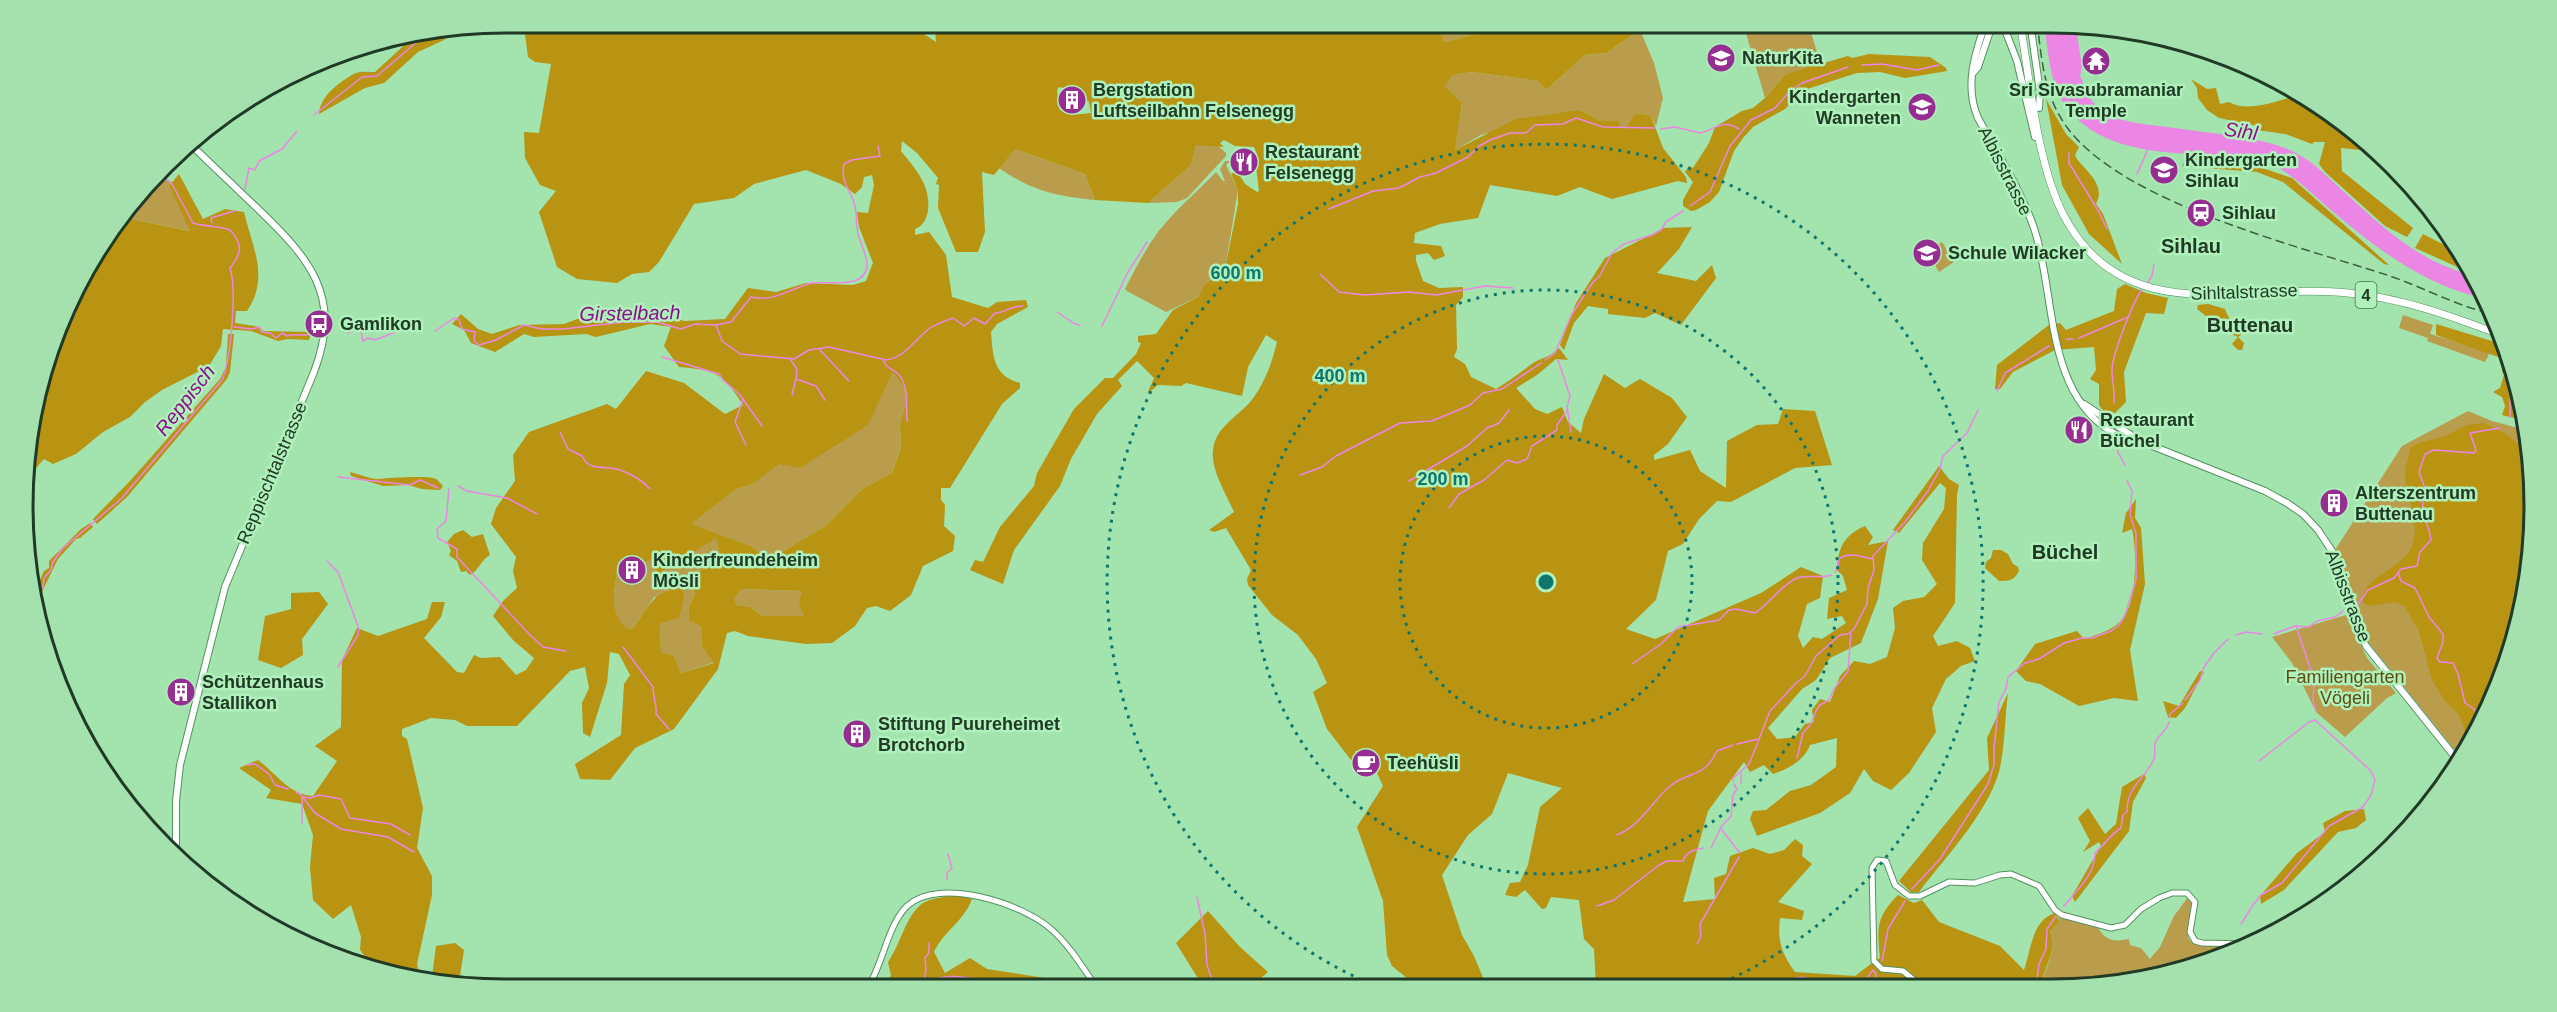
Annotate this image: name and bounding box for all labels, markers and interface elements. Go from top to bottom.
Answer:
school or university icon: NaturKita [1705,42,1737,74]
temple icon: Sri Sivasubramaniar Temple [2080,45,2112,77]
place label: NaturKita [1742,48,1824,68]
place label: Bergstation Luftseilbahn Felsenegg [1093,80,1294,121]
place label: Sri Sivasubramaniar Temple [2009,80,2183,121]
building icon: Bergstation Luftseilbahn Felsenegg [1056,84,1088,116]
place label: Kindergarten Wanneten [1789,87,1901,128]
school or university icon: Kindergarten Wanneten [1906,91,1938,123]
water label: Sihl [2223,118,2260,144]
street label: Albisstrasse [1974,123,2036,219]
place label: Restaurant Felsenegg [1265,142,1359,183]
restaurant icon: Restaurant Felsenegg [1228,146,1260,178]
place label: Kindergarten Sihlau [2185,150,2297,191]
school or university icon: Kindergarten Sihlau [2148,154,2180,186]
station icon: Sihlau [2185,197,2217,229]
place label: Sihlau [2222,203,2276,223]
district label: Sihlau [2161,235,2221,257]
school or university icon: Schule Wilacker [1911,237,1943,269]
place label: Schule Wilacker [1948,243,2086,263]
text: 600 m [1210,263,1262,283]
street label: Sihltalstrasse [2190,280,2298,304]
road number: 4 [2356,282,2376,308]
water label: Girstelbach [579,301,681,325]
bus stop icon: Gamlikon [303,308,335,340]
place label: Gamlikon [340,314,422,334]
district label: Buttenau [2207,314,2293,336]
water label: Reppisch [151,360,219,440]
text: 400 m [1314,366,1366,386]
street label: Reppischtalstrasse [233,399,311,547]
place label: Restaurant Büchel [2100,410,2194,451]
restaurant icon: Restaurant Büchel [2063,414,2095,446]
text: 200 m [1417,469,1469,489]
place label: Alterszentrum Buttenau [2355,483,2476,524]
building icon: Alterszentrum Buttenau [2318,487,2350,519]
district label: Büchel [2032,541,2098,563]
street label: Albisstrasse [2321,547,2375,645]
place label: Kinderfreundeheim Mösli [653,550,818,591]
building icon: Kinderfreundeheim Mösli [616,554,648,586]
centre of rings [1536,572,1556,592]
park label: Familiengarten Vögeli [2285,667,2405,708]
place label: Schützenhaus Stallikon [202,672,324,713]
building icon: Schützenhaus Stallikon [165,676,197,708]
place label: Stiftung Puureheimet Brotchorb [878,714,1060,755]
building icon: Stiftung Puureheimet Brotchorb [841,718,873,750]
cafe icon: Teehüsli [1350,747,1382,779]
place label: Teehüsli [1387,753,1459,773]

